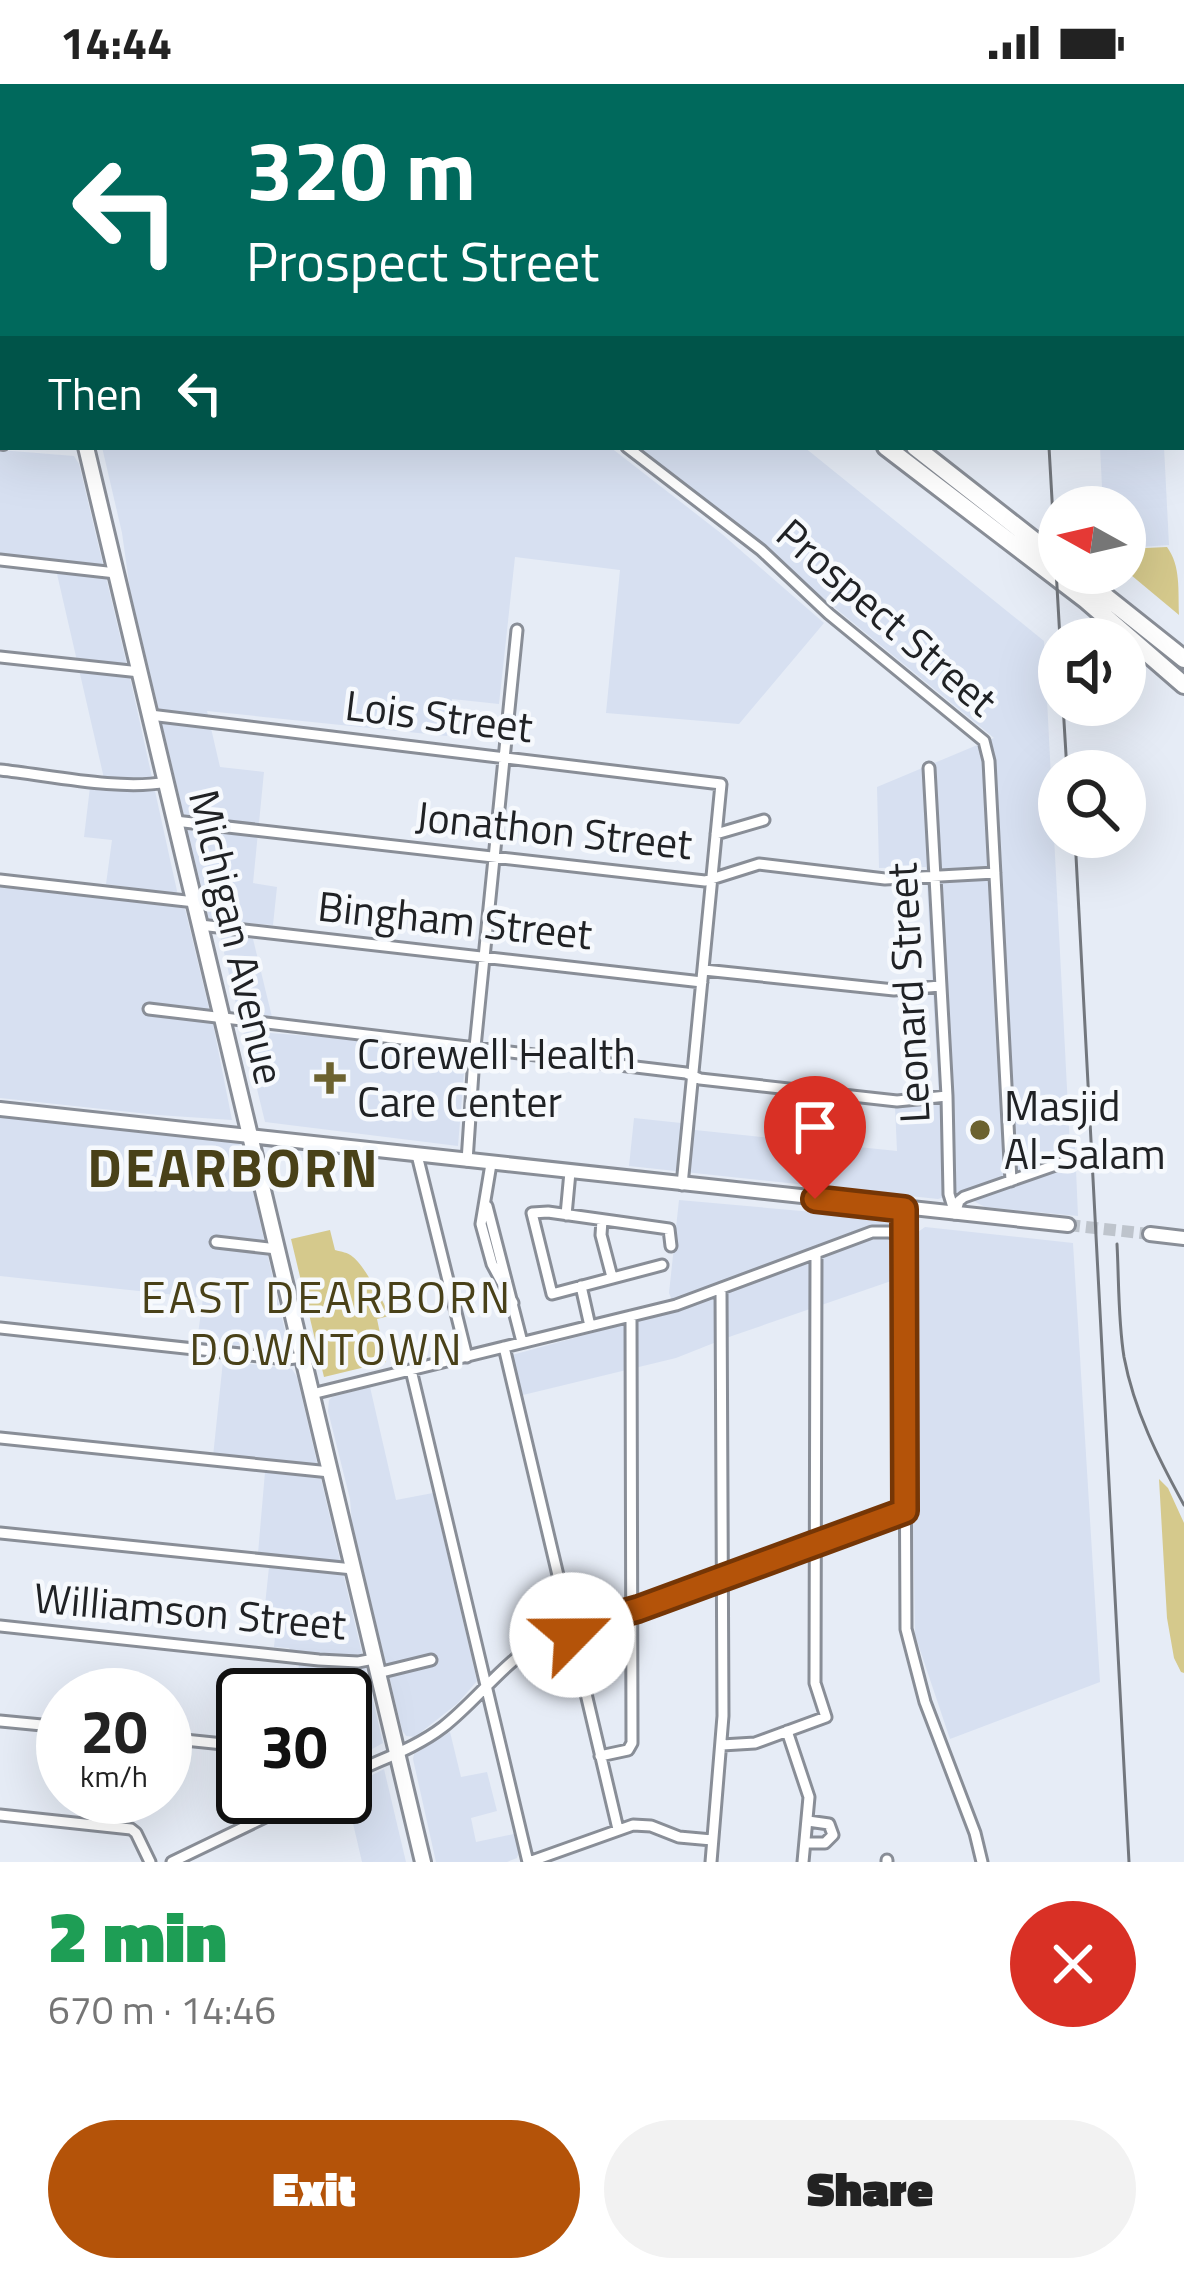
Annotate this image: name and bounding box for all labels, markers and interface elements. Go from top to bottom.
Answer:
text: 14:44 [60,8,172,76]
text: 320 m [246,105,476,233]
icon: left [48,132,204,288]
text: Prospect Street [246,220,599,302]
text: Then [48,359,143,427]
icon: left [167,360,233,426]
north arrow [1038,486,1146,594]
map controls [1038,486,1146,858]
street label: Prospect Street [763,502,1012,731]
button: sound [1038,618,1146,726]
street label: Lois Street [342,672,537,758]
button: search [1038,750,1146,858]
street label: Michigan Avenue [173,783,303,1090]
street label: Jonathon Street [413,783,696,875]
street label: Leonard Street [868,861,946,1125]
street label: Bingham Street [315,873,596,965]
place label: Corewell Health Care Center [357,1021,636,1133]
marker: Corewell Health Care Center [314,1062,346,1094]
place label: Masjid Al-Salam [1004,1073,1166,1185]
pin [764,1076,866,1199]
icon: arrive [782,1094,848,1160]
marker: Masjid Al-Salam [967,1117,993,1143]
district label: DEARBORN [87,1126,381,1208]
district label: EAST DEARBORN DOWNTOWN [141,1262,513,1382]
street label: Williamson Street [31,1564,349,1656]
position arrow [509,1572,635,1698]
speed limit sign: 30 [216,1668,372,1824]
text: 20 [80,1685,148,1776]
text: km/h [80,1753,148,1799]
text: 2 min [48,1880,227,1990]
button: close [1010,1901,1136,2027]
text: 670 m · 14:46 [48,1980,276,2039]
button: Exit [48,2120,580,2258]
button: Share [604,2120,1136,2258]

